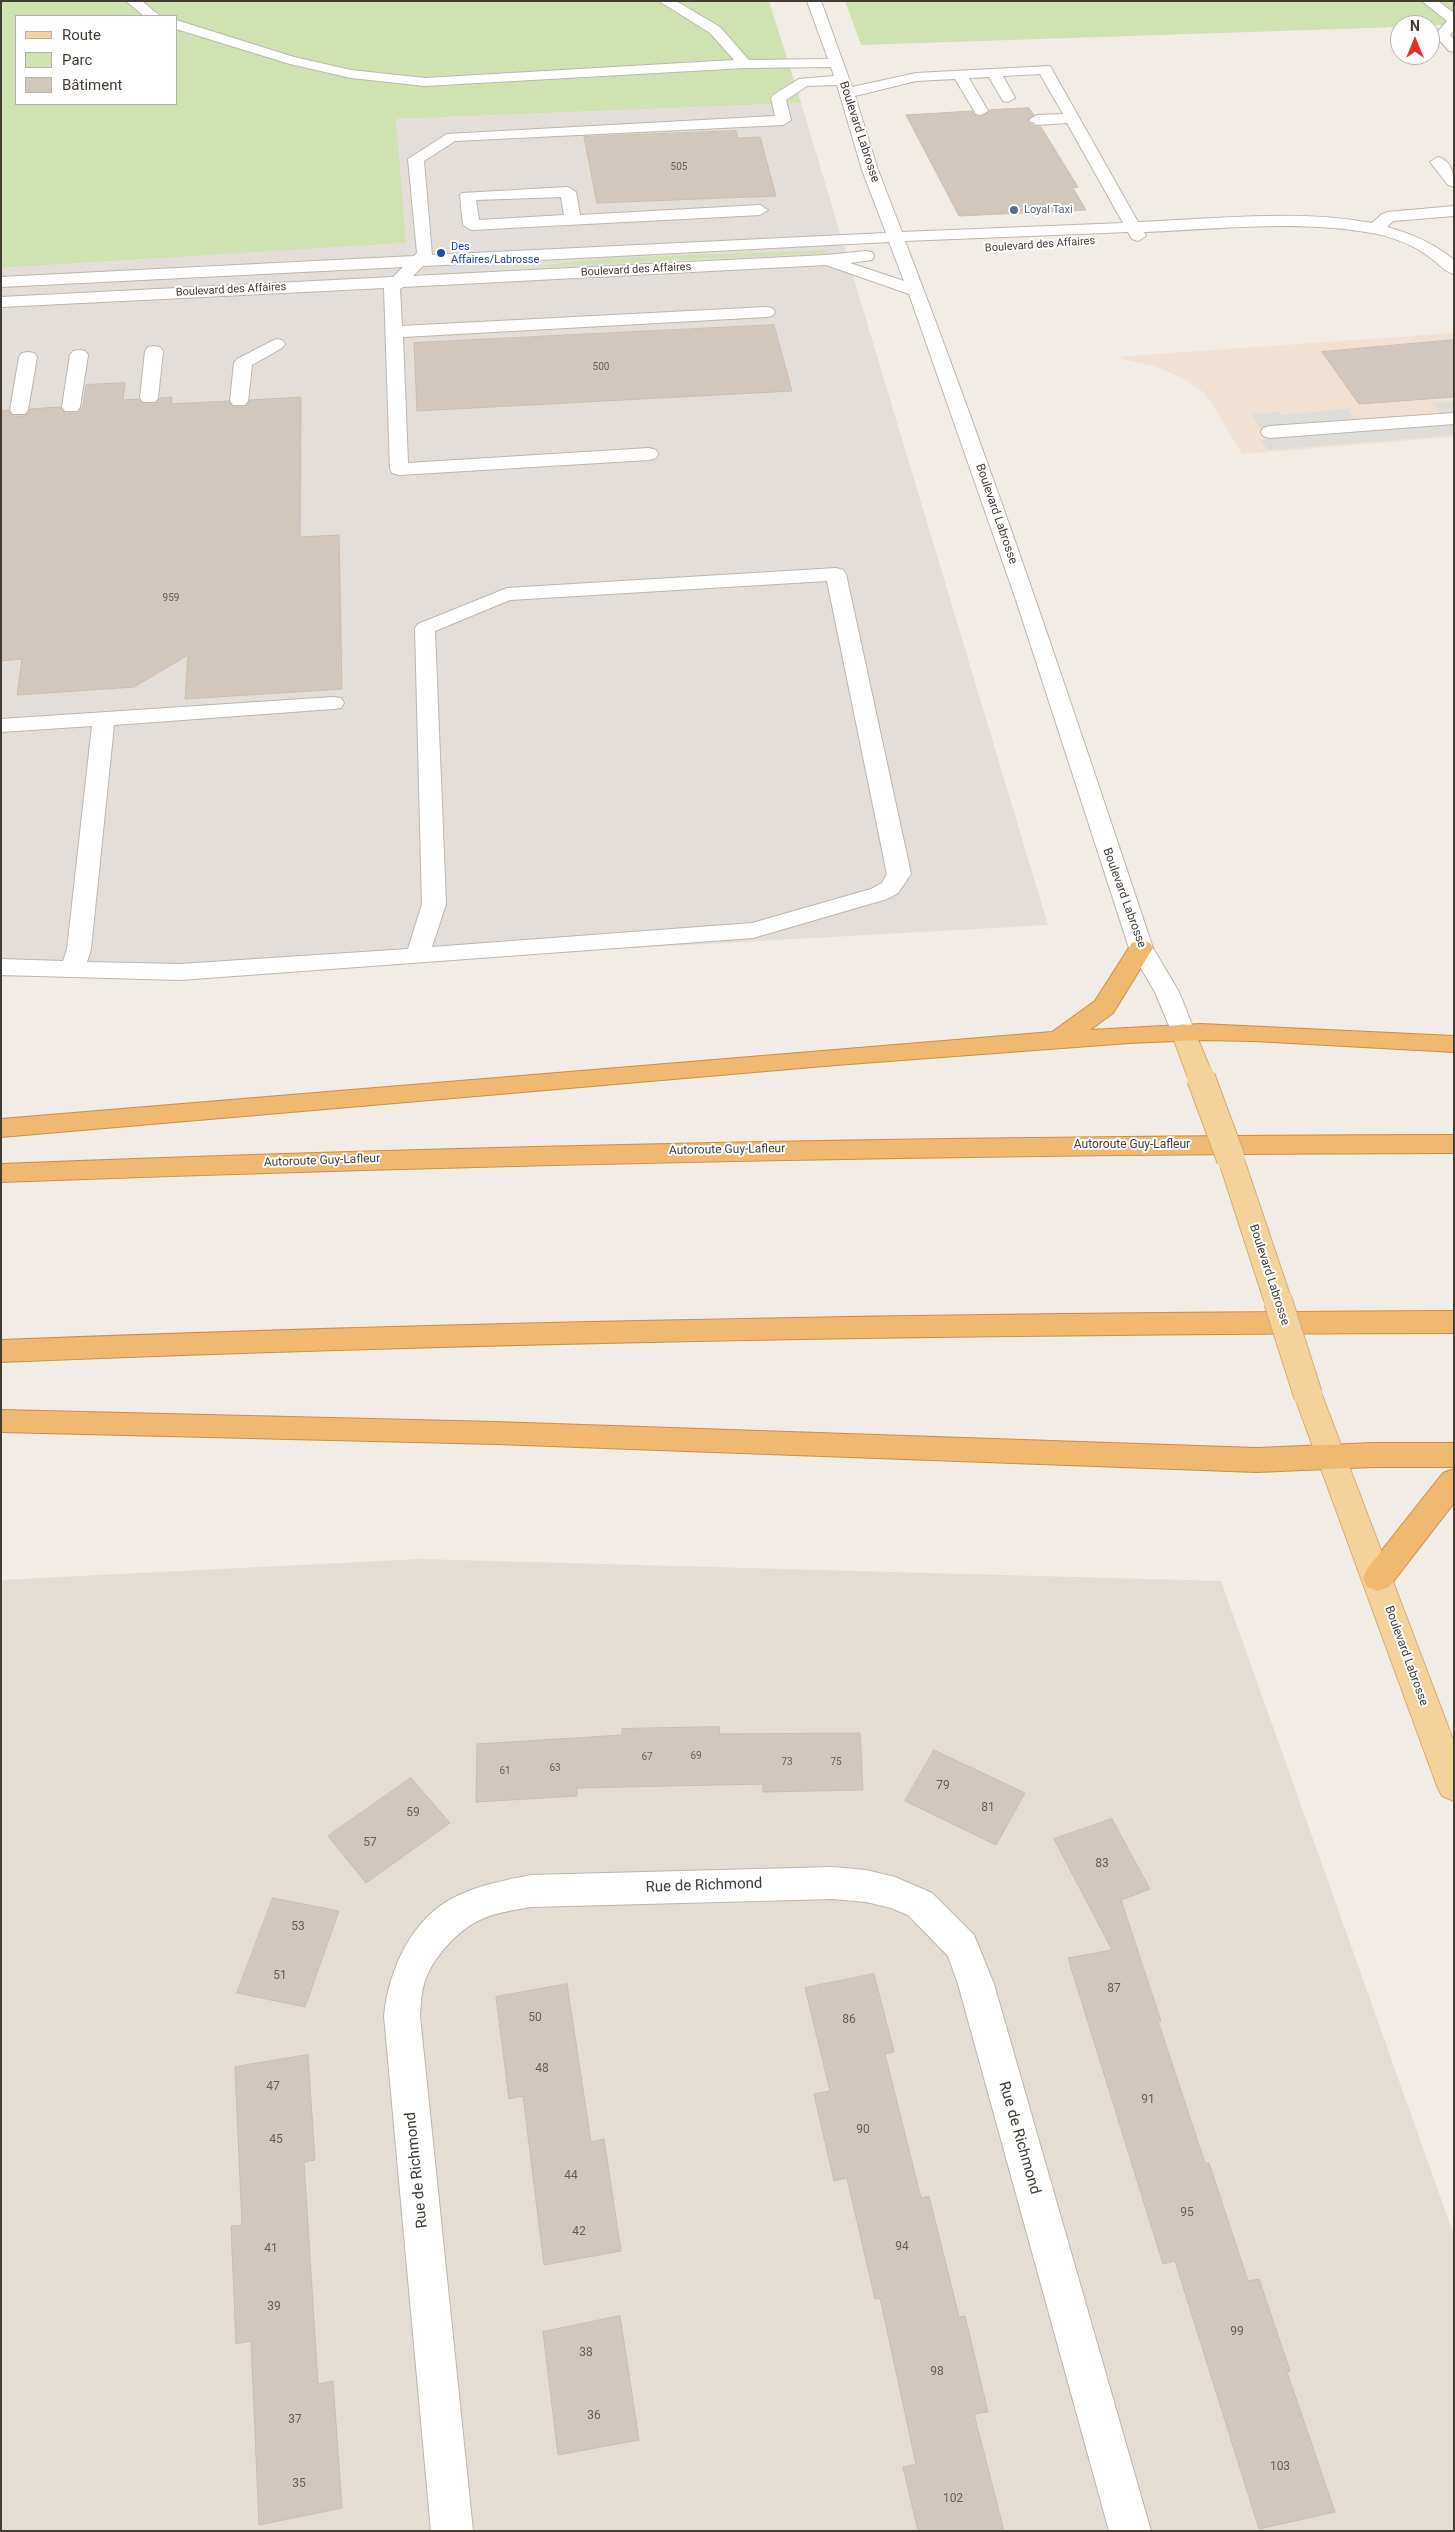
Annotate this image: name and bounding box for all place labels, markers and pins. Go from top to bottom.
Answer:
place label: Loyal Taxi [1024,203,1073,217]
marker: Loyal Taxi [1008,204,1020,216]
place label: Des Affaires/Labrosse [451,240,539,266]
marker: Des Affaires/Labrosse [435,247,447,259]

